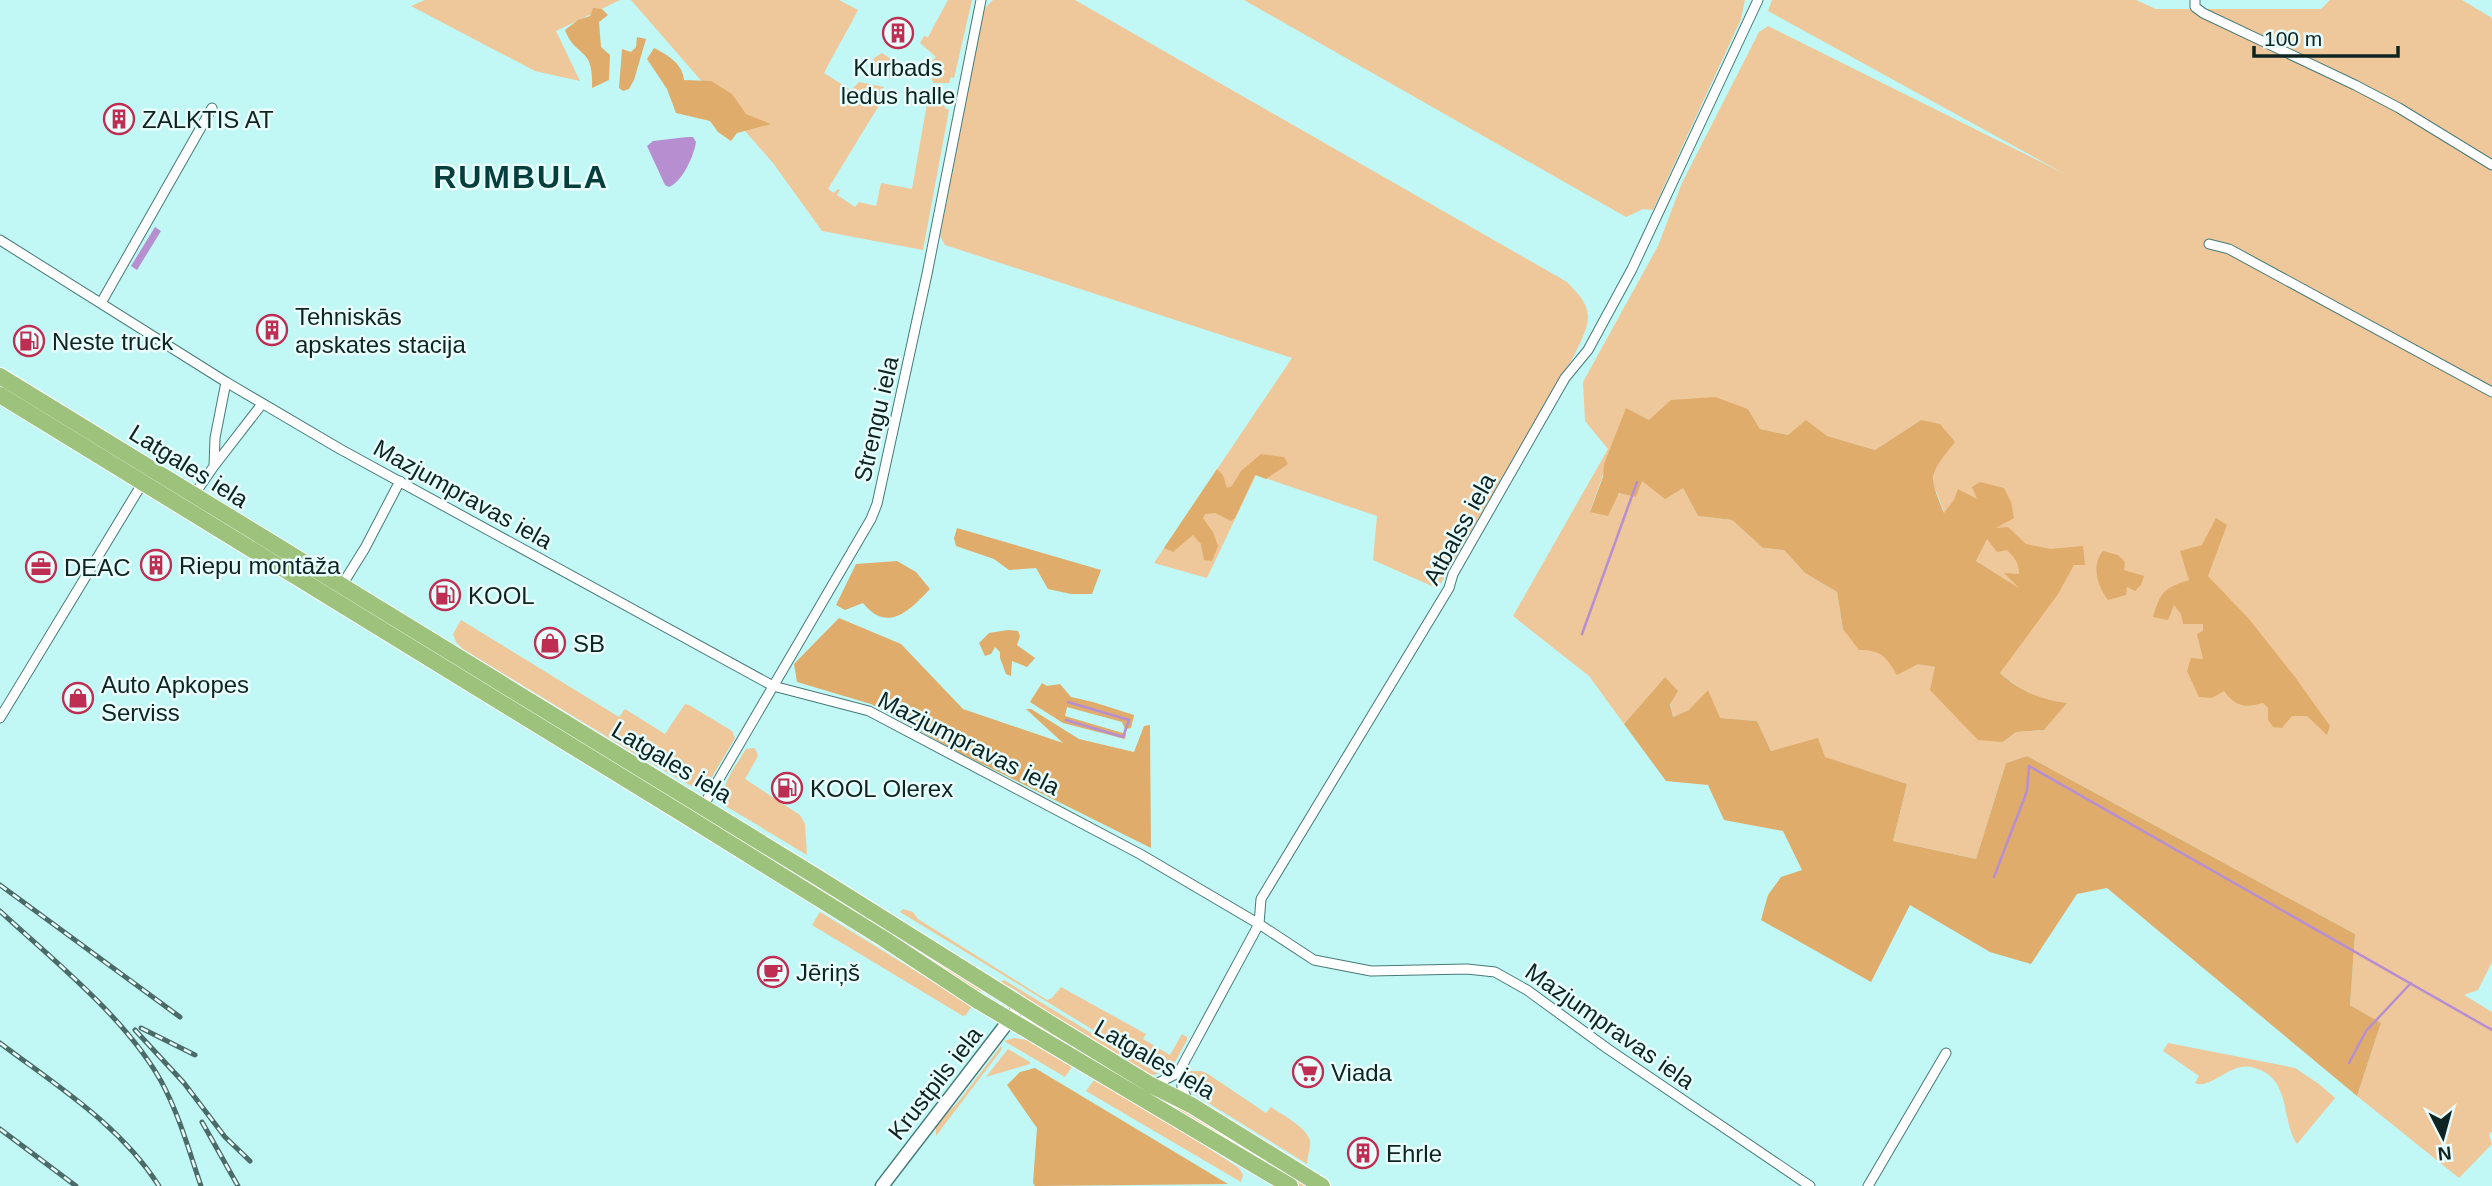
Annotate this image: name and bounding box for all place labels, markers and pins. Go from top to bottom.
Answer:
building icon: Kurbads ledus halle [881,16,915,50]
place label: Kurbads ledus halle [841,54,955,109]
building icon: ZALKTIS AT [102,102,136,136]
place label: ZALKTIS AT [142,106,274,133]
place label: Tehniskās apskates stacija [295,303,466,358]
building icon: Tehniskās apskates stacija [255,313,289,347]
fuel station icon: Neste truck [12,324,46,358]
place label: Neste truck [52,328,174,355]
building icon: Riepu montāža [139,548,173,582]
office icon: DEAC [24,550,58,584]
place label: Riepu montāža [179,552,341,579]
place label: DEAC [64,554,131,581]
fuel station icon: KOOL [428,578,462,612]
place label: KOOL [468,582,535,609]
shop icon: SB [533,626,567,660]
place label: SB [573,630,605,657]
place label: Auto Apkopes Serviss [101,671,249,726]
shop icon: Auto Apkopes Serviss [61,681,95,715]
fuel station icon: KOOL Olerex [770,771,804,805]
place label: KOOL Olerex [810,775,953,802]
cafe icon: Jēriņš [756,955,790,989]
place label: Jēriņš [796,959,860,986]
supermarket icon: Viada [1291,1055,1325,1089]
place label: Viada [1331,1059,1393,1086]
building icon: Ehrle [1346,1136,1380,1170]
place label: Ehrle [1386,1140,1442,1167]

